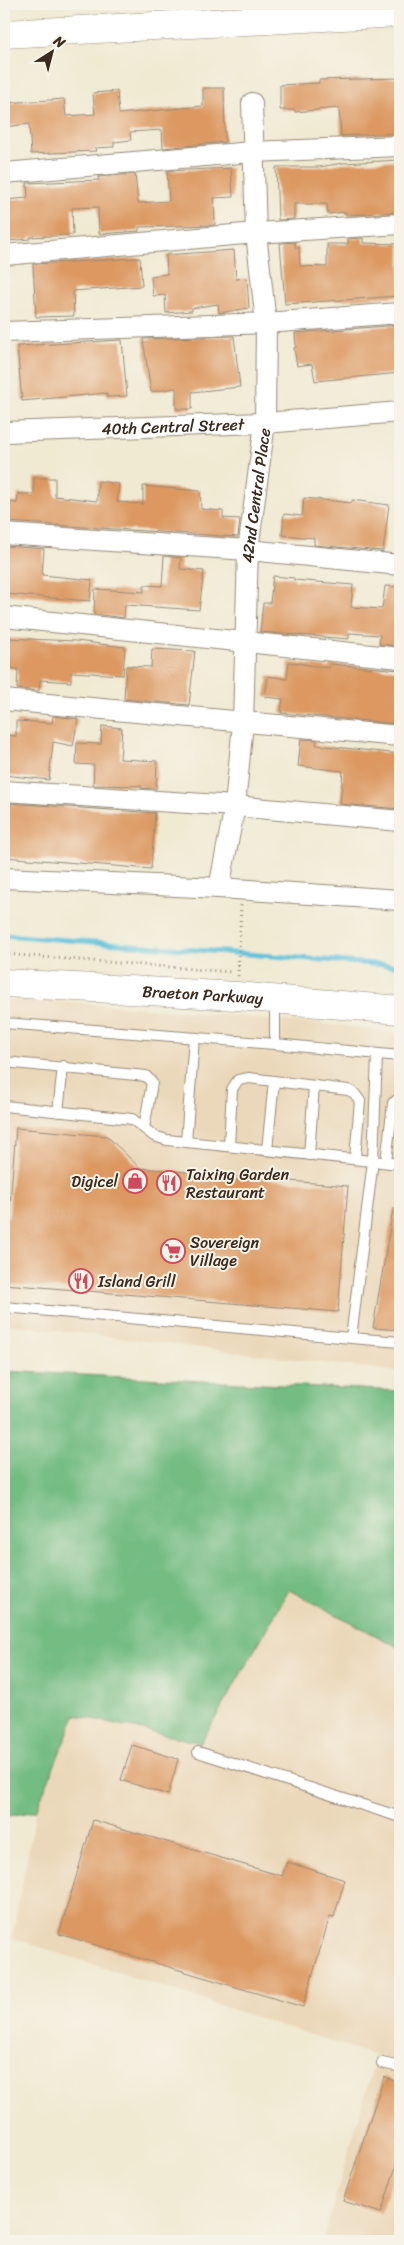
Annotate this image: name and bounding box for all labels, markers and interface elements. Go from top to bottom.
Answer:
north arrow [28,28,78,78]
text: N [47,28,71,55]
street label: 40th Central Street [101,410,245,444]
street label: 42nd Central Place [234,426,279,564]
street label: Braeton Parkway [141,977,265,1013]
place label: Taixing Garden Restaurant [186,1160,290,1207]
place label: Digicel [71,1167,118,1196]
shop icon: Digicel [122,1168,148,1194]
restaurant icon: Taixing Garden Restaurant [156,1170,182,1196]
place label: Sovereign Village [190,1228,260,1275]
supermarket icon: Sovereign Village [160,1238,186,1264]
place label: Island Grill [97,1267,176,1296]
restaurant icon: Island Grill [68,1268,94,1294]

